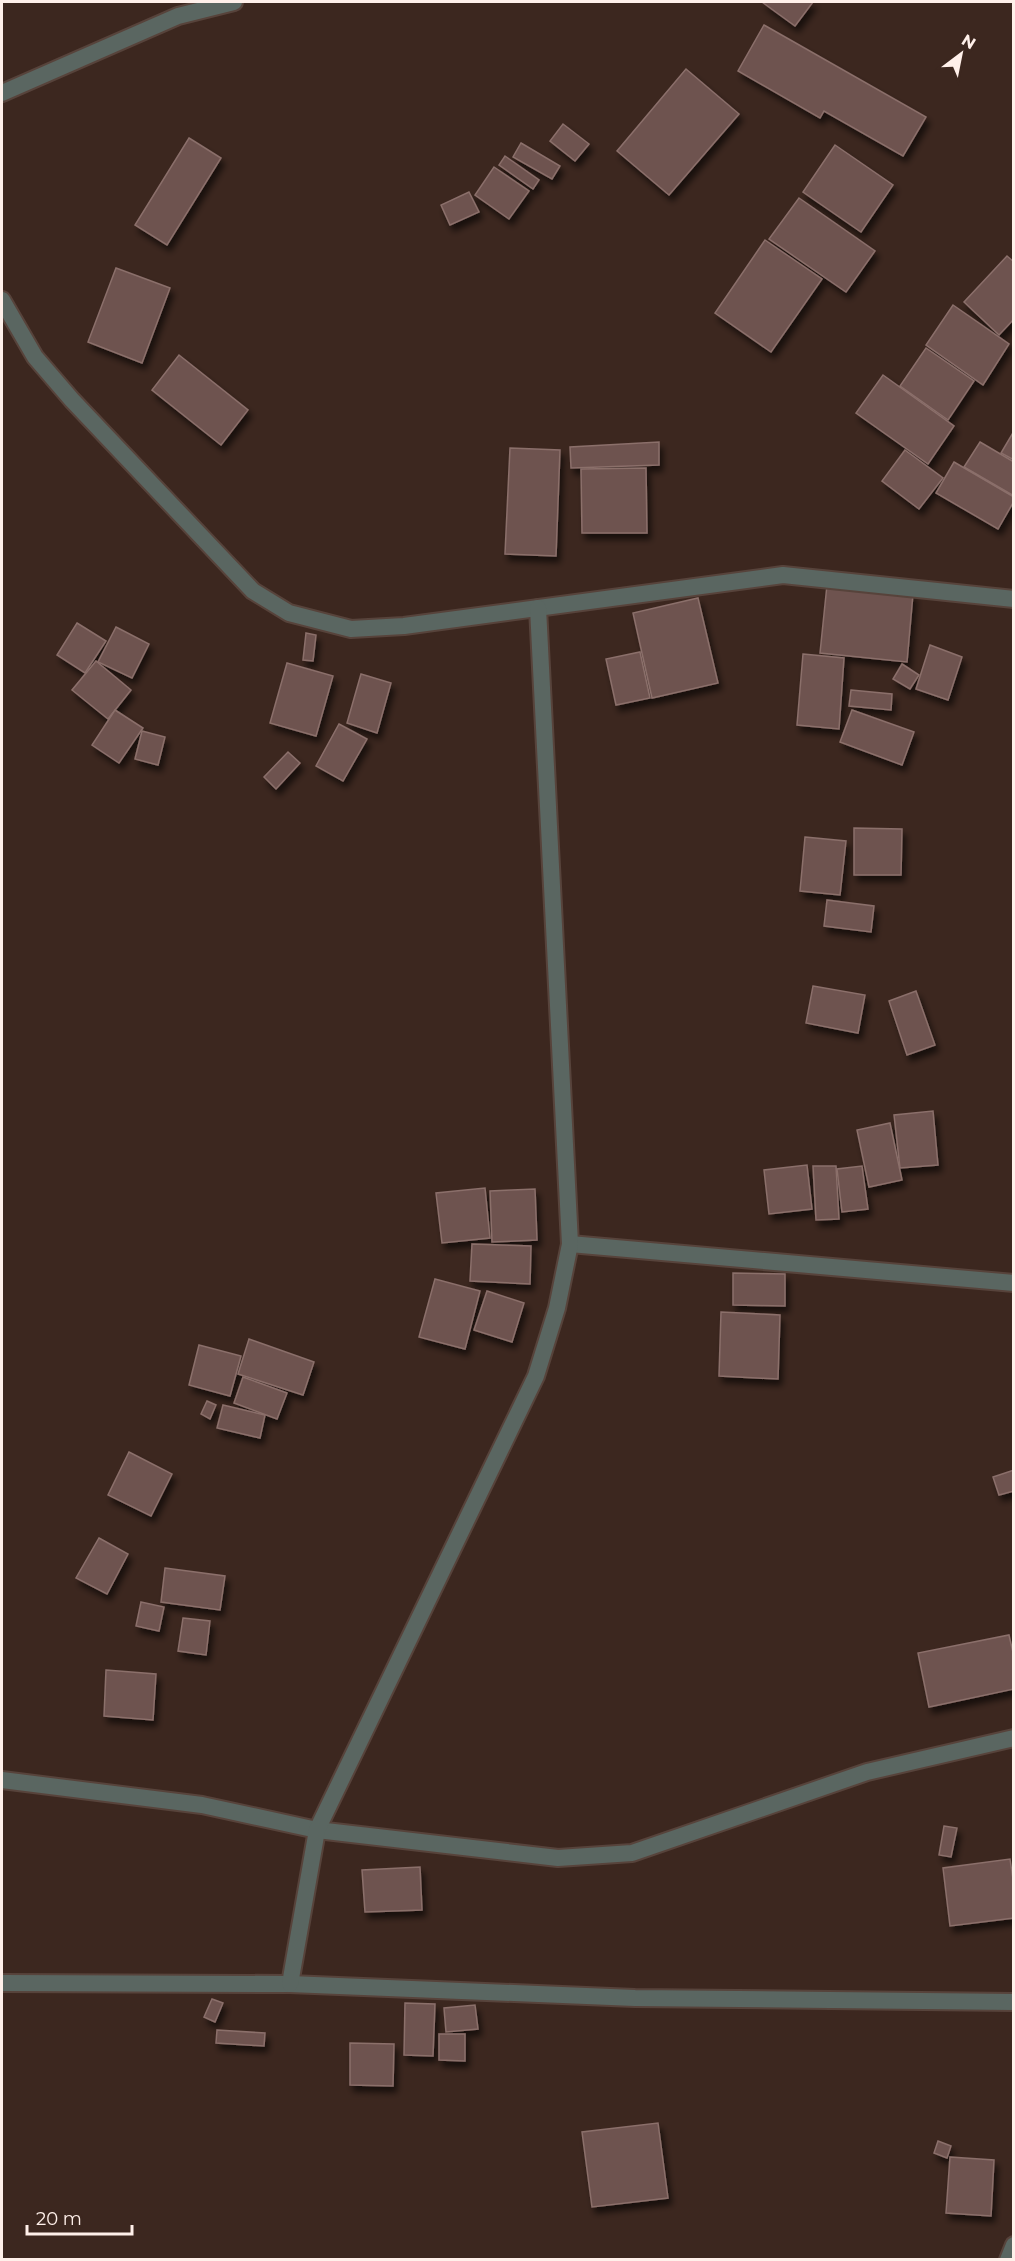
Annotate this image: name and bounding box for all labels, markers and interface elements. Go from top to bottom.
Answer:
north arrow [931,24,991,84]
text: N [958,30,979,53]
scale bar [27,2198,132,2236]
text: 20 m [36,2208,82,2230]

